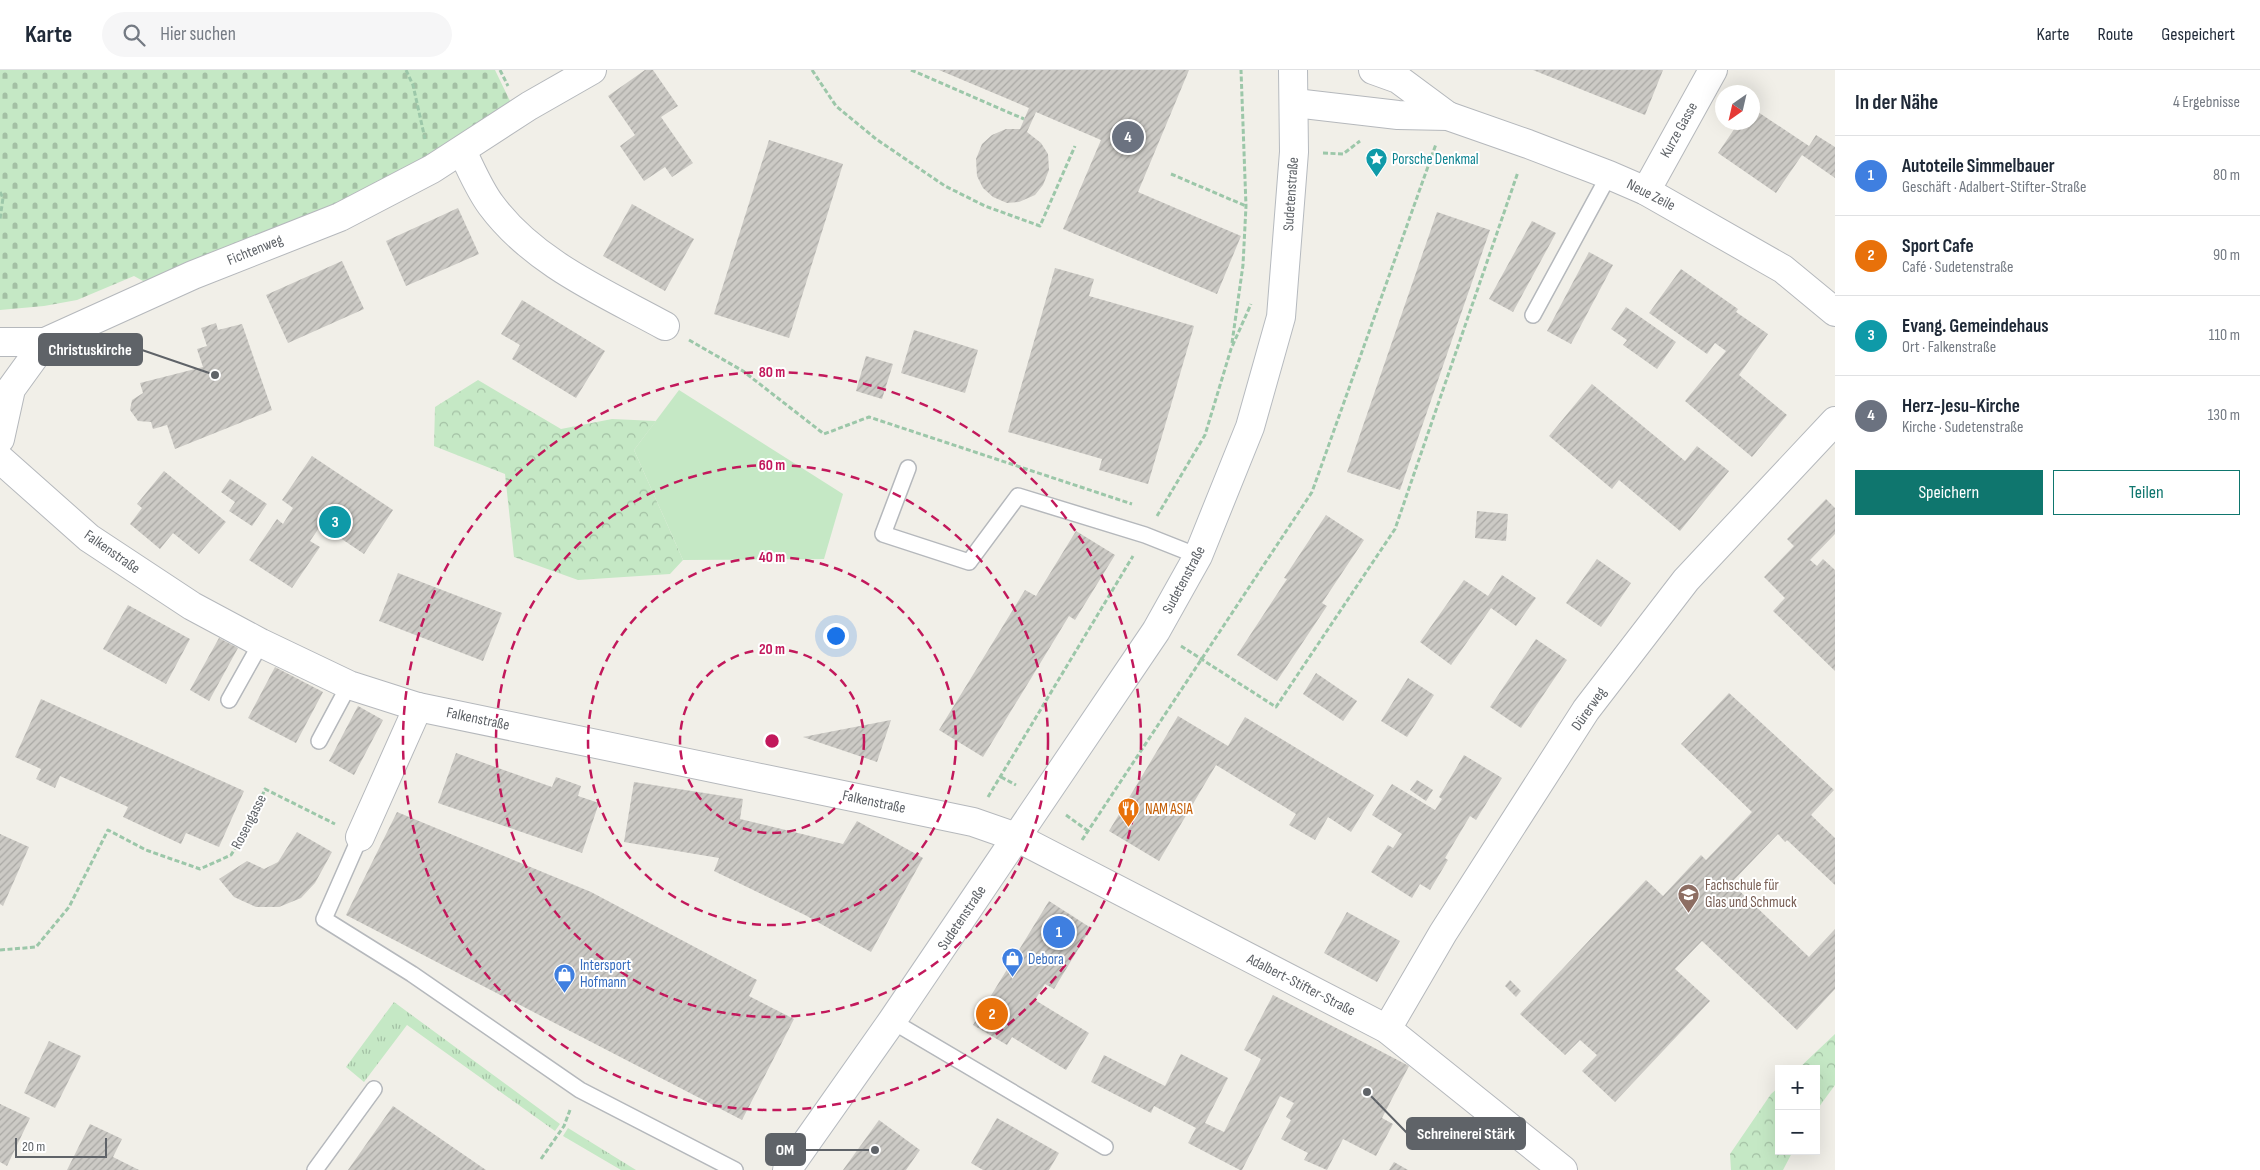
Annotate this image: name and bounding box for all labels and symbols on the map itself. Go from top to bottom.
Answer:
north arrow [1715,85,1760,130]
street label: Kurze Gasse [1656,99,1702,161]
pin: 4 [1112,118,1144,156]
place icon: Porsche Denkmal [1364,147,1388,178]
place label: Porsche Denkmal [1392,150,1479,169]
street label: Sudetenstraße [1279,156,1303,232]
street label: Neue Zeile [1624,175,1678,215]
street label: Fichtenweg [224,230,286,270]
callout: Christuskirche [39,334,142,365]
text: Christuskirche [48,341,132,360]
text: 80 m [759,363,785,382]
text: 60 m [759,456,785,475]
pin: 3 [319,503,351,541]
street label: Falkenstraße [80,526,144,578]
street label: Sudetenstraße [1158,543,1210,617]
text: 40 m [759,548,785,567]
your location [823,623,849,649]
text: 20 m [759,640,785,659]
street label: Dürerweg [1567,684,1611,734]
street label: Falkenstraße [445,703,511,735]
centre of rings [763,732,781,750]
street label: Falkenstraße [841,786,907,818]
street label: Rosengasse [227,791,271,853]
restaurant icon: NAM ASIA [1117,797,1141,828]
place label: NAM ASIA [1145,800,1193,819]
place label: Fachschule für Glas und Schmuck [1705,876,1797,912]
street label: Sudetenstraße [933,882,991,954]
school or university icon: Fachschule für Glas und Schmuck [1677,882,1701,913]
pin: 1 [1043,913,1075,951]
shop icon: Debora [1000,947,1024,978]
street label: Adalbert-Stifter-Straße [1243,949,1358,1021]
place label: Debora [1028,950,1064,969]
place label: Intersport Hofmann [580,956,631,992]
shop icon: Intersport Hofmann [552,962,576,993]
pin: 2 [976,995,1008,1033]
callout: Schreinerei Stärk [1407,1118,1525,1149]
text: Schreinerei Stärk [1417,1125,1515,1144]
callout: OM [766,1134,805,1165]
scale bar [15,1135,108,1158]
text: OM [776,1141,794,1160]

